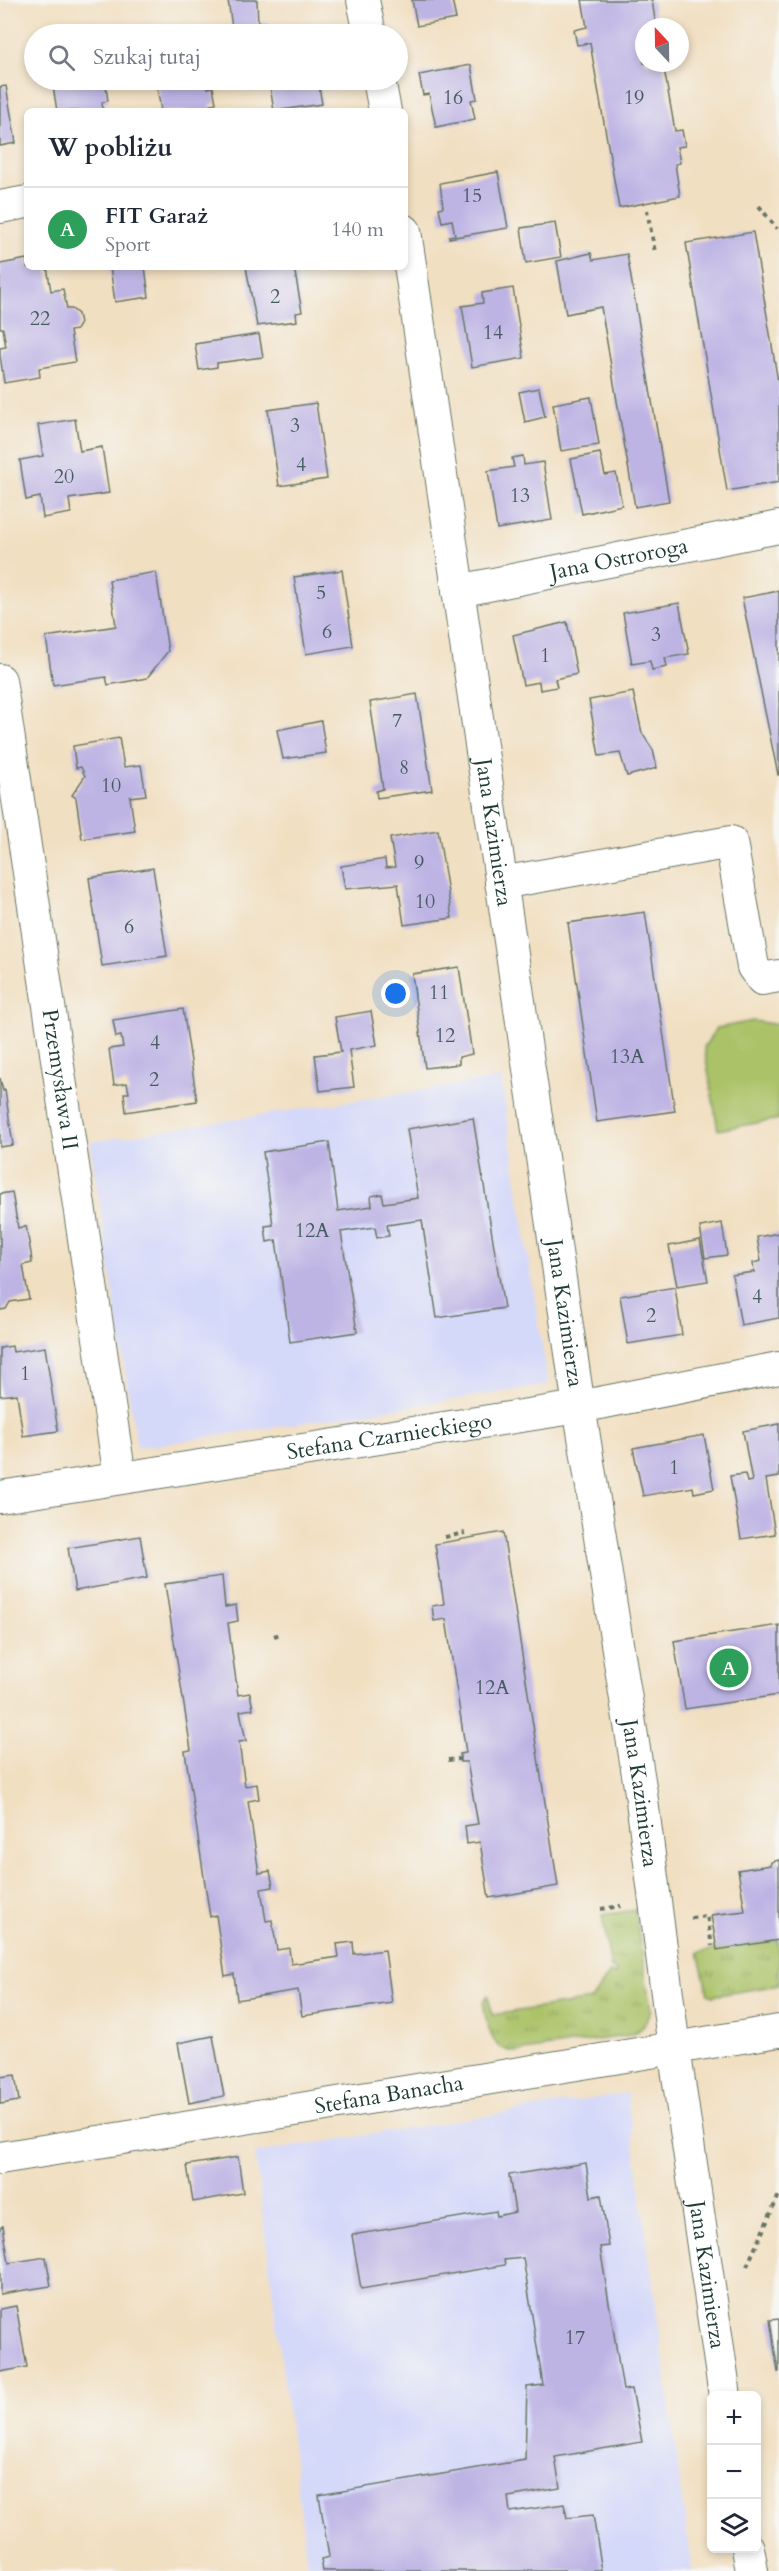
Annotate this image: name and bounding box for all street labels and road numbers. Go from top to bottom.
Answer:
street label: Jana Ostroroga [544,530,691,588]
street label: Jana Kazimierza [468,754,520,909]
street label: Przemysława II [35,1007,85,1152]
street label: Jana Kazimierza [539,1234,591,1390]
street label: Stefana Czarnieckiego [285,1406,494,1467]
street label: Jana Kazimierza [614,1714,666,1870]
street label: Stefana Banacha [312,2068,466,2121]
street label: Jana Kazimierza [681,2196,733,2351]

